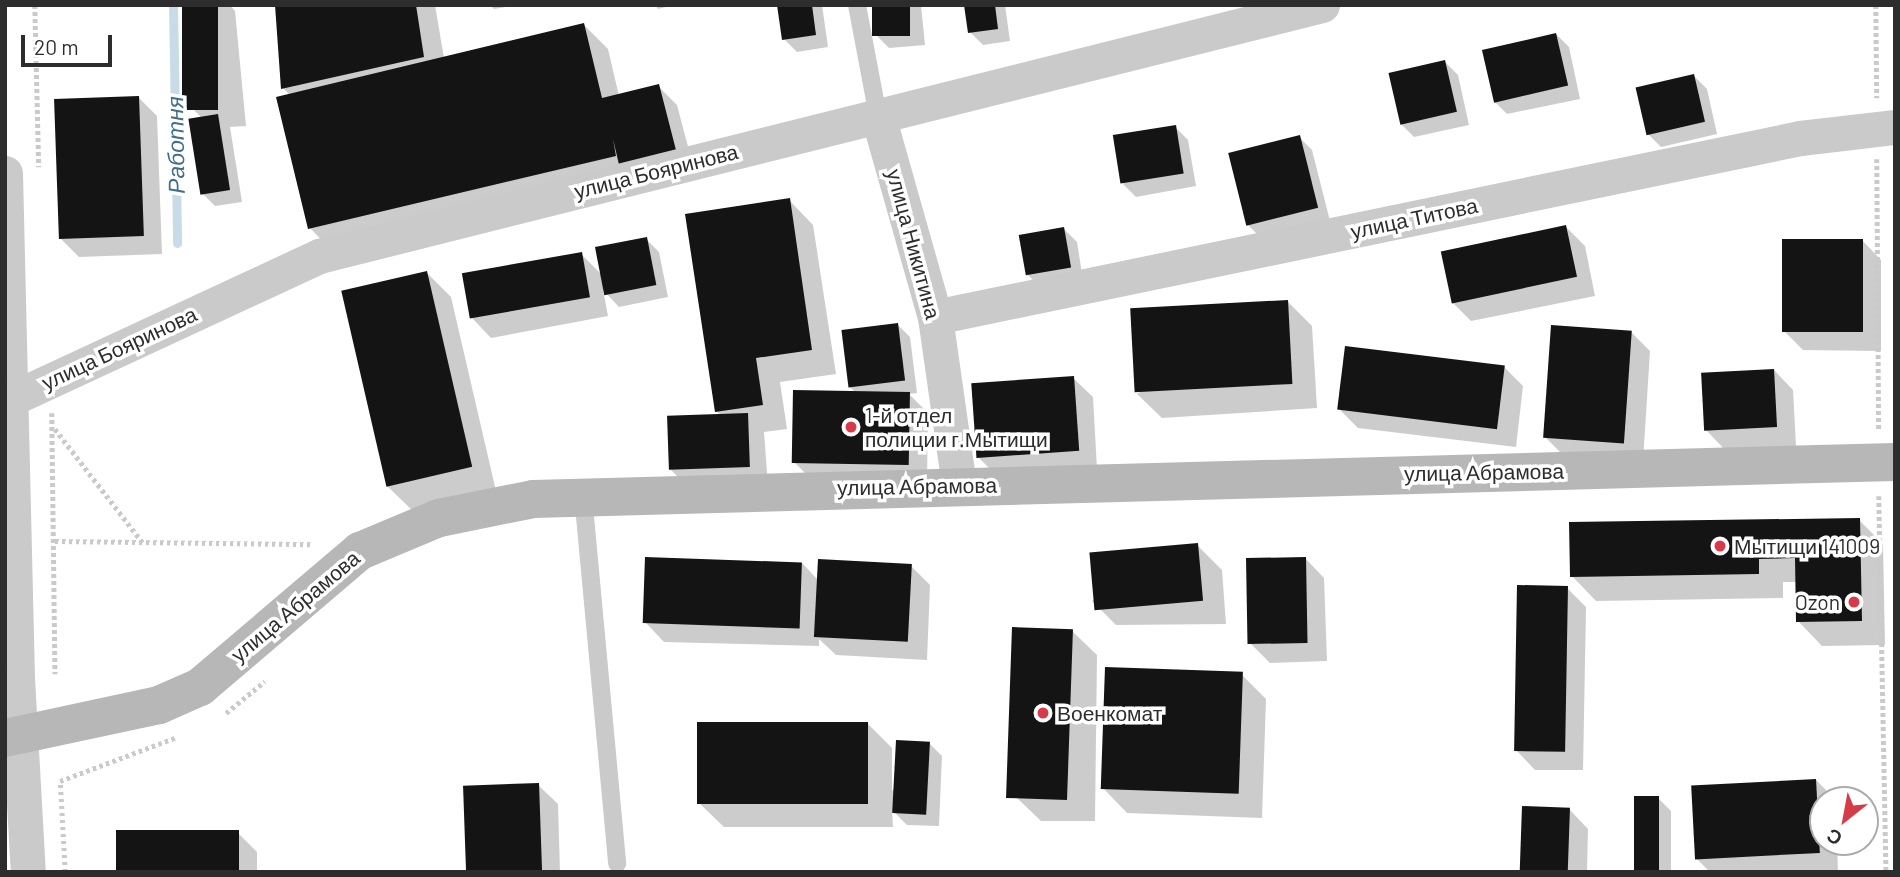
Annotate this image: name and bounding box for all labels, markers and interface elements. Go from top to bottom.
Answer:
scale bar [24,21,116,65]
text: 20 m [34,34,79,59]
water label: Работня [160,96,190,194]
street label: улица Бояринова [571,138,741,204]
street label: улица Никитина [882,166,946,322]
street label: улица Титова [1348,192,1480,244]
street label: улица Бояринова [38,301,200,395]
place label: 1-й отдел полиции г.Мытищи [865,402,1048,452]
marker: 1-й отдел полиции г.Мытищи [843,419,859,435]
street label: улица Абрамова [1404,458,1564,486]
street label: улица Абрамова [837,472,997,500]
place label: Мытищи 141009 [1734,533,1880,559]
marker: Мытищи 141009 [1712,538,1728,554]
street label: улица Абрамова [226,545,364,667]
place label: Ozon [1795,589,1840,615]
marker: Ozon [1846,594,1862,610]
place label: Военкомат [1057,700,1162,726]
marker: Военкомат [1035,705,1051,721]
north arrow [1809,786,1879,856]
text: С [1822,824,1846,851]

